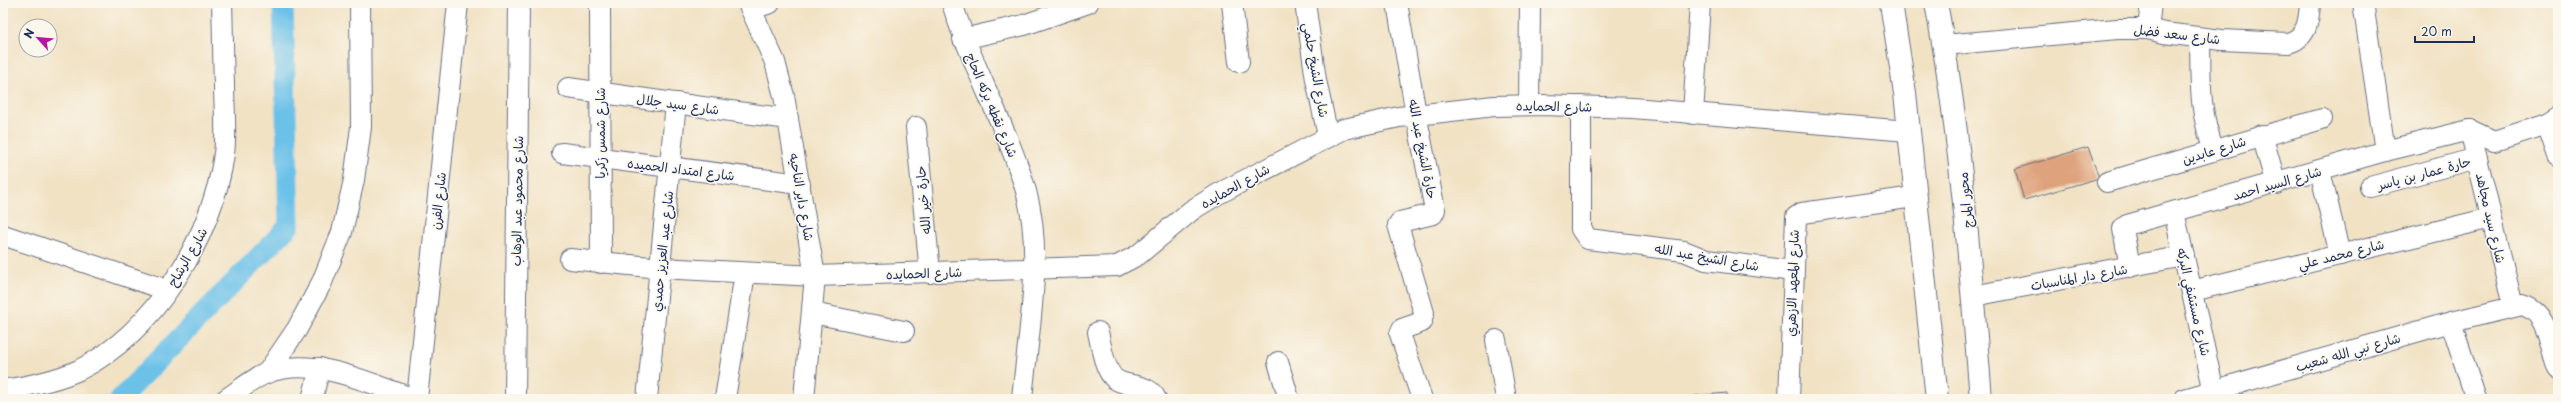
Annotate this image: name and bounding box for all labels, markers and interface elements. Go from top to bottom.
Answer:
north arrow [18,18,58,58]
scale bar [2415,18,2474,44]
street label: شارع سعد فضل [2133,19,2221,49]
street label: شارع الشيخ حلمي [1296,21,1334,119]
text: 20 m [2421,22,2452,40]
text: N [19,25,38,41]
street label: شارع نقطه بركه الحاج [961,49,1023,161]
street label: شارع شمس زكريا [590,87,610,179]
street label: شارع سيد جلال [635,88,721,120]
street label: شارع الحمايده [1516,95,1592,117]
street label: حارة الشيخ عبد الله [1404,97,1443,201]
street label: شارع عابدين [2180,131,2248,169]
street label: شارع محمود عبد الوهاب [506,135,528,267]
street label: شارع داير الناحيه [784,151,820,243]
street label: حارة عمار بن ياسر [2374,151,2473,194]
street label: شارع امتداد الحميده [626,152,736,186]
street label: شارع الحمايده [1197,159,1273,213]
street label: شارع السيد احمد [2230,161,2324,205]
street label: حارة خير الله [910,165,935,235]
street label: شارع الفرن [425,171,451,231]
street label: محور المرج [1953,171,1977,229]
street label: شارع سيد مجاهد [2471,171,2511,265]
street label: شارع عبد العزيز حمدي [646,190,678,312]
street label: شارع الرشاح [162,224,212,290]
street label: شارع المعهد الازهري [1780,229,1804,337]
street label: شارع محمد علي [2296,234,2387,276]
street label: شارع الشيخ عبد الله [1653,238,1761,276]
street label: شارع مستشفي البركه [2170,246,2216,358]
street label: شارع دار المناسبات [2029,259,2129,295]
street label: شارع الحمايده [885,262,963,284]
street label: شارع نبي الله شعيب [2293,327,2403,378]

